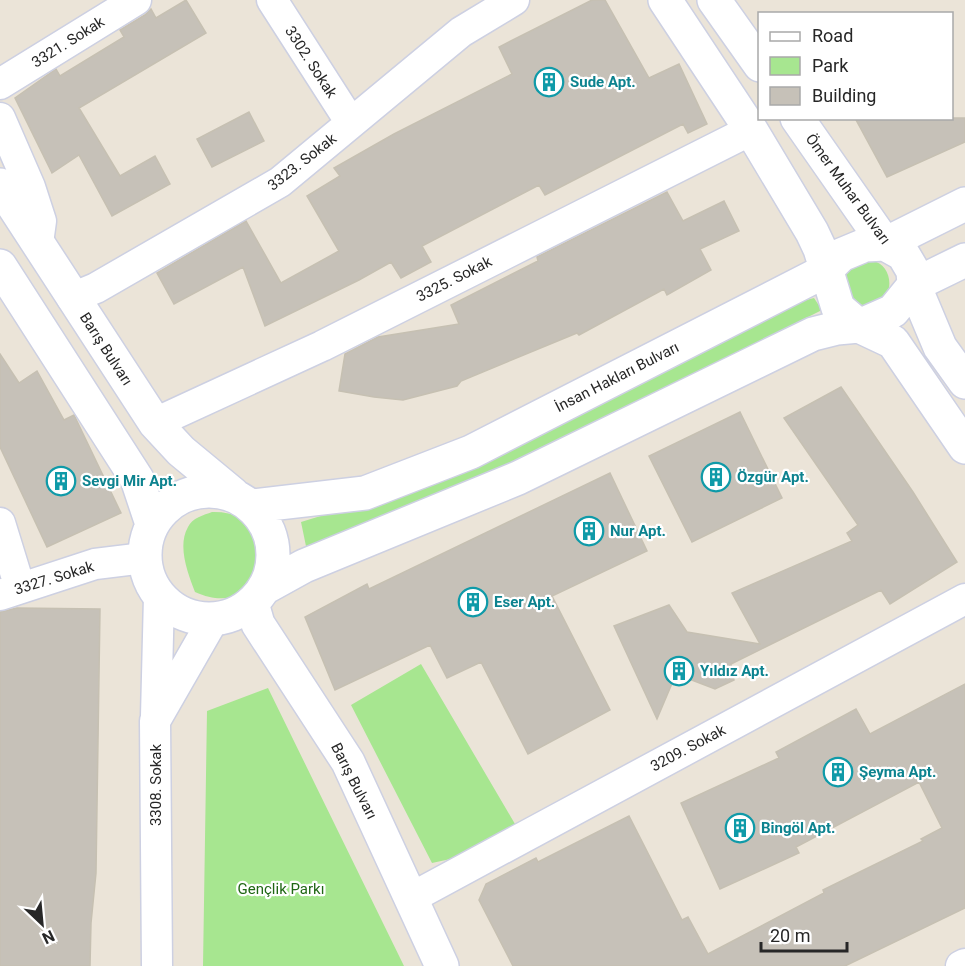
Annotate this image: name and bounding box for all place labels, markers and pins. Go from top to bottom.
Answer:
building icon: Sude Apt. [533,66,565,98]
place label: Sude Apt. [570,73,636,91]
building icon: Özgür Apt. [700,461,732,493]
building icon: Sevgi Mir Apt. [45,465,77,497]
place label: Özgür Apt. [737,468,809,486]
place label: Sevgi Mir Apt. [82,472,177,490]
building icon: Nur Apt. [573,515,605,547]
place label: Nur Apt. [610,522,666,540]
building icon: Eser Apt. [457,586,489,618]
place label: Eser Apt. [494,593,555,611]
building icon: Yıldız Apt. [663,655,695,687]
place label: Yıldız Apt. [700,662,769,680]
building icon: Şeyma Apt. [822,756,854,788]
place label: Şeyma Apt. [859,763,936,781]
building icon: Bingöl Apt. [724,812,756,844]
place label: Bingöl Apt. [761,819,835,837]

